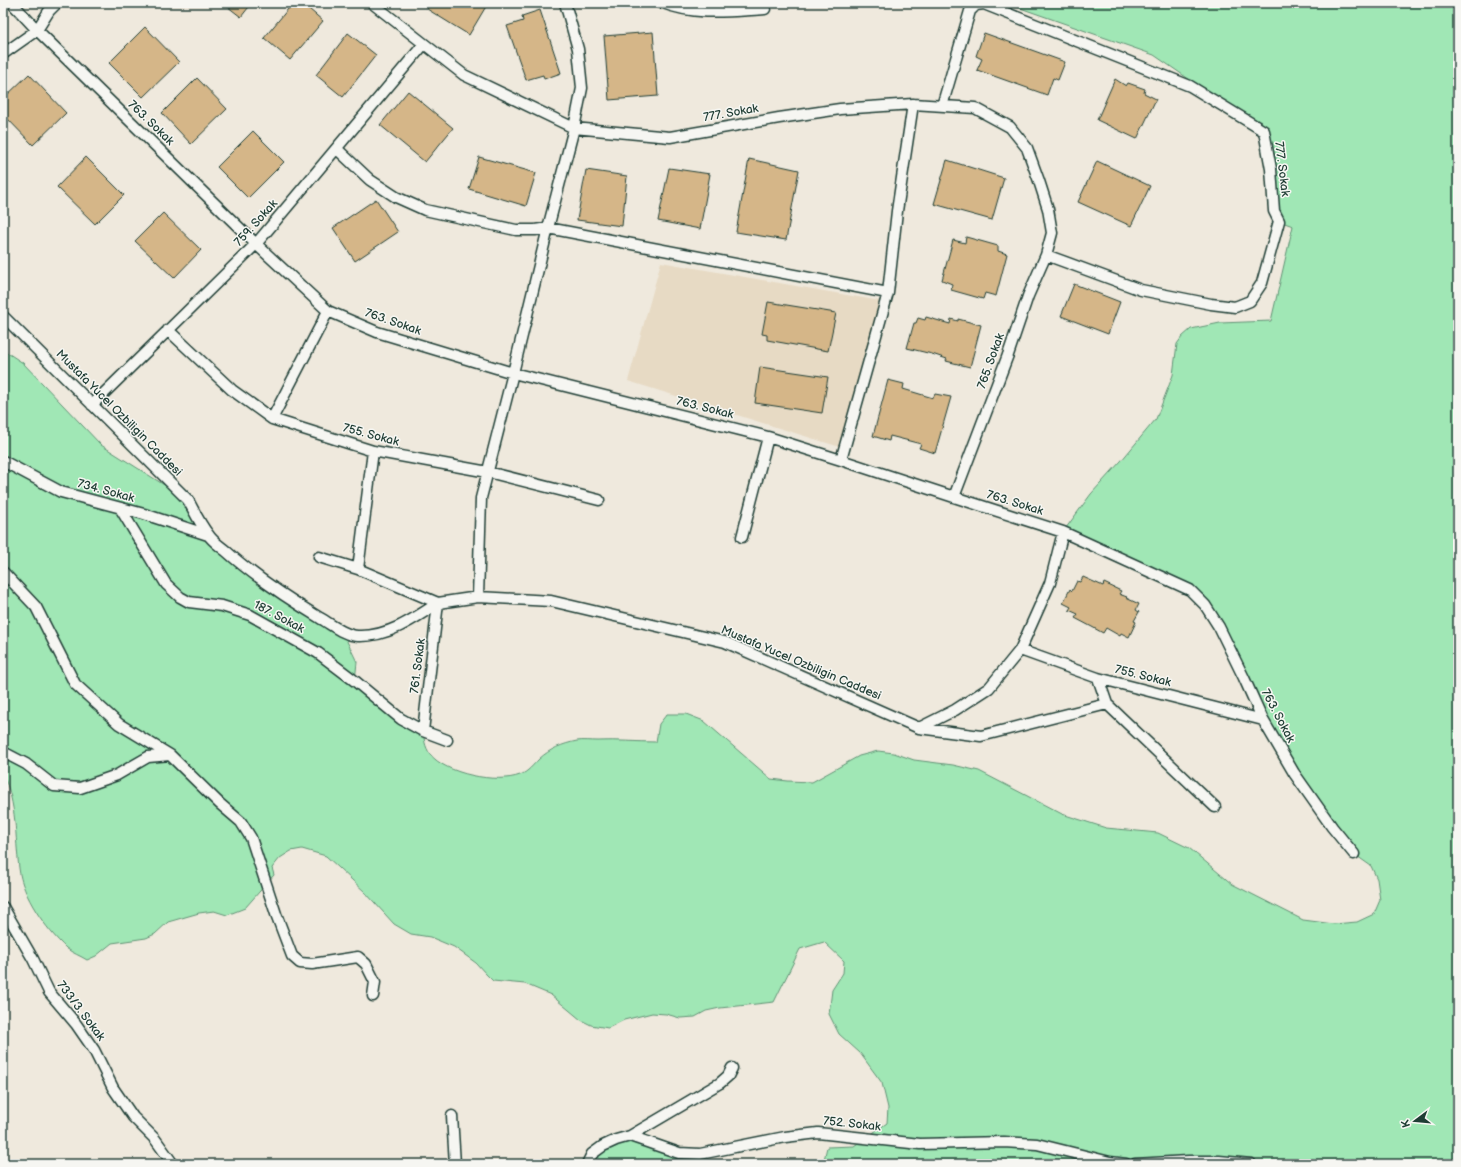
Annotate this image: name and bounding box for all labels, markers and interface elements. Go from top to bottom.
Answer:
street label: 763. Sokak [125,97,177,149]
street label: 777. Sokak [702,101,760,125]
street label: 777. Sokak [1271,141,1293,198]
street label: 759. Sokak [231,197,281,249]
street label: 763. Sokak [363,305,423,339]
street label: 765. Sokak [974,331,1008,391]
street label: Mustafa Yucel Ozbiligin Caddesi [53,347,185,479]
street label: 763. Sokak [675,394,735,422]
street label: 755. Sokak [341,420,401,450]
street label: 734. Sokak [76,476,136,506]
street label: 763. Sokak [985,487,1045,519]
street label: 187. Sokak [251,597,307,637]
street label: Mustafa Yucel Ozbiligin Caddesi [719,622,884,704]
street label: 761. Sokak [407,637,429,695]
street label: 755. Sokak [1113,662,1173,690]
street label: 763. Sokak [1258,687,1298,745]
street label: 733/3. Sokak [54,978,108,1044]
north arrow [1395,1101,1435,1141]
street label: 752. Sokak [823,1114,882,1134]
text: K [1398,1118,1413,1129]

